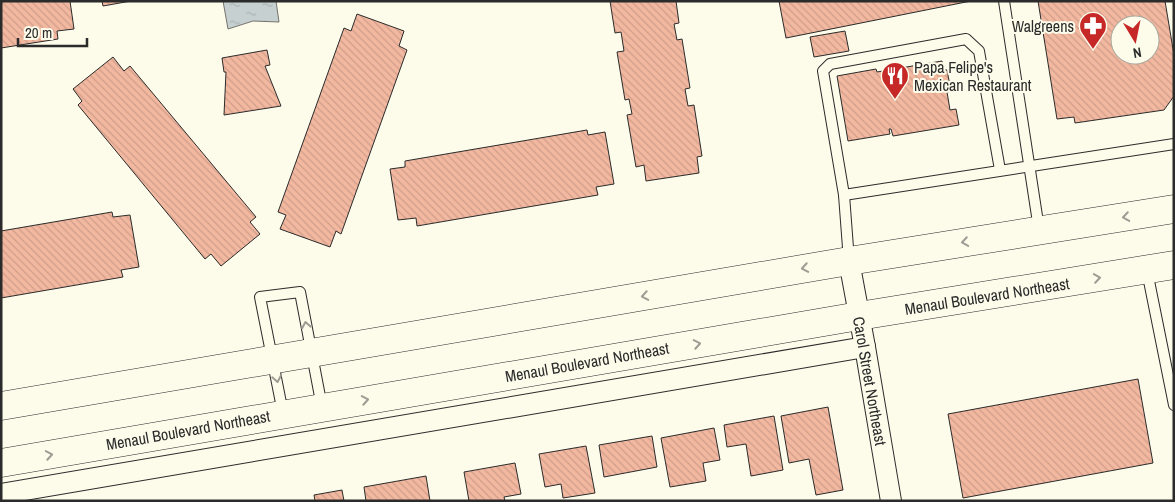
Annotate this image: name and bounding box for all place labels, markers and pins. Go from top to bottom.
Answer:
pharmacy icon: Walgreens [1078,11,1108,50]
place label: Walgreens [1012,15,1074,37]
place label: Papa Felipe's Mexican Restaurant [914,56,1032,96]
restaurant icon: Papa Felipe's Mexican Restaurant [880,61,910,100]

